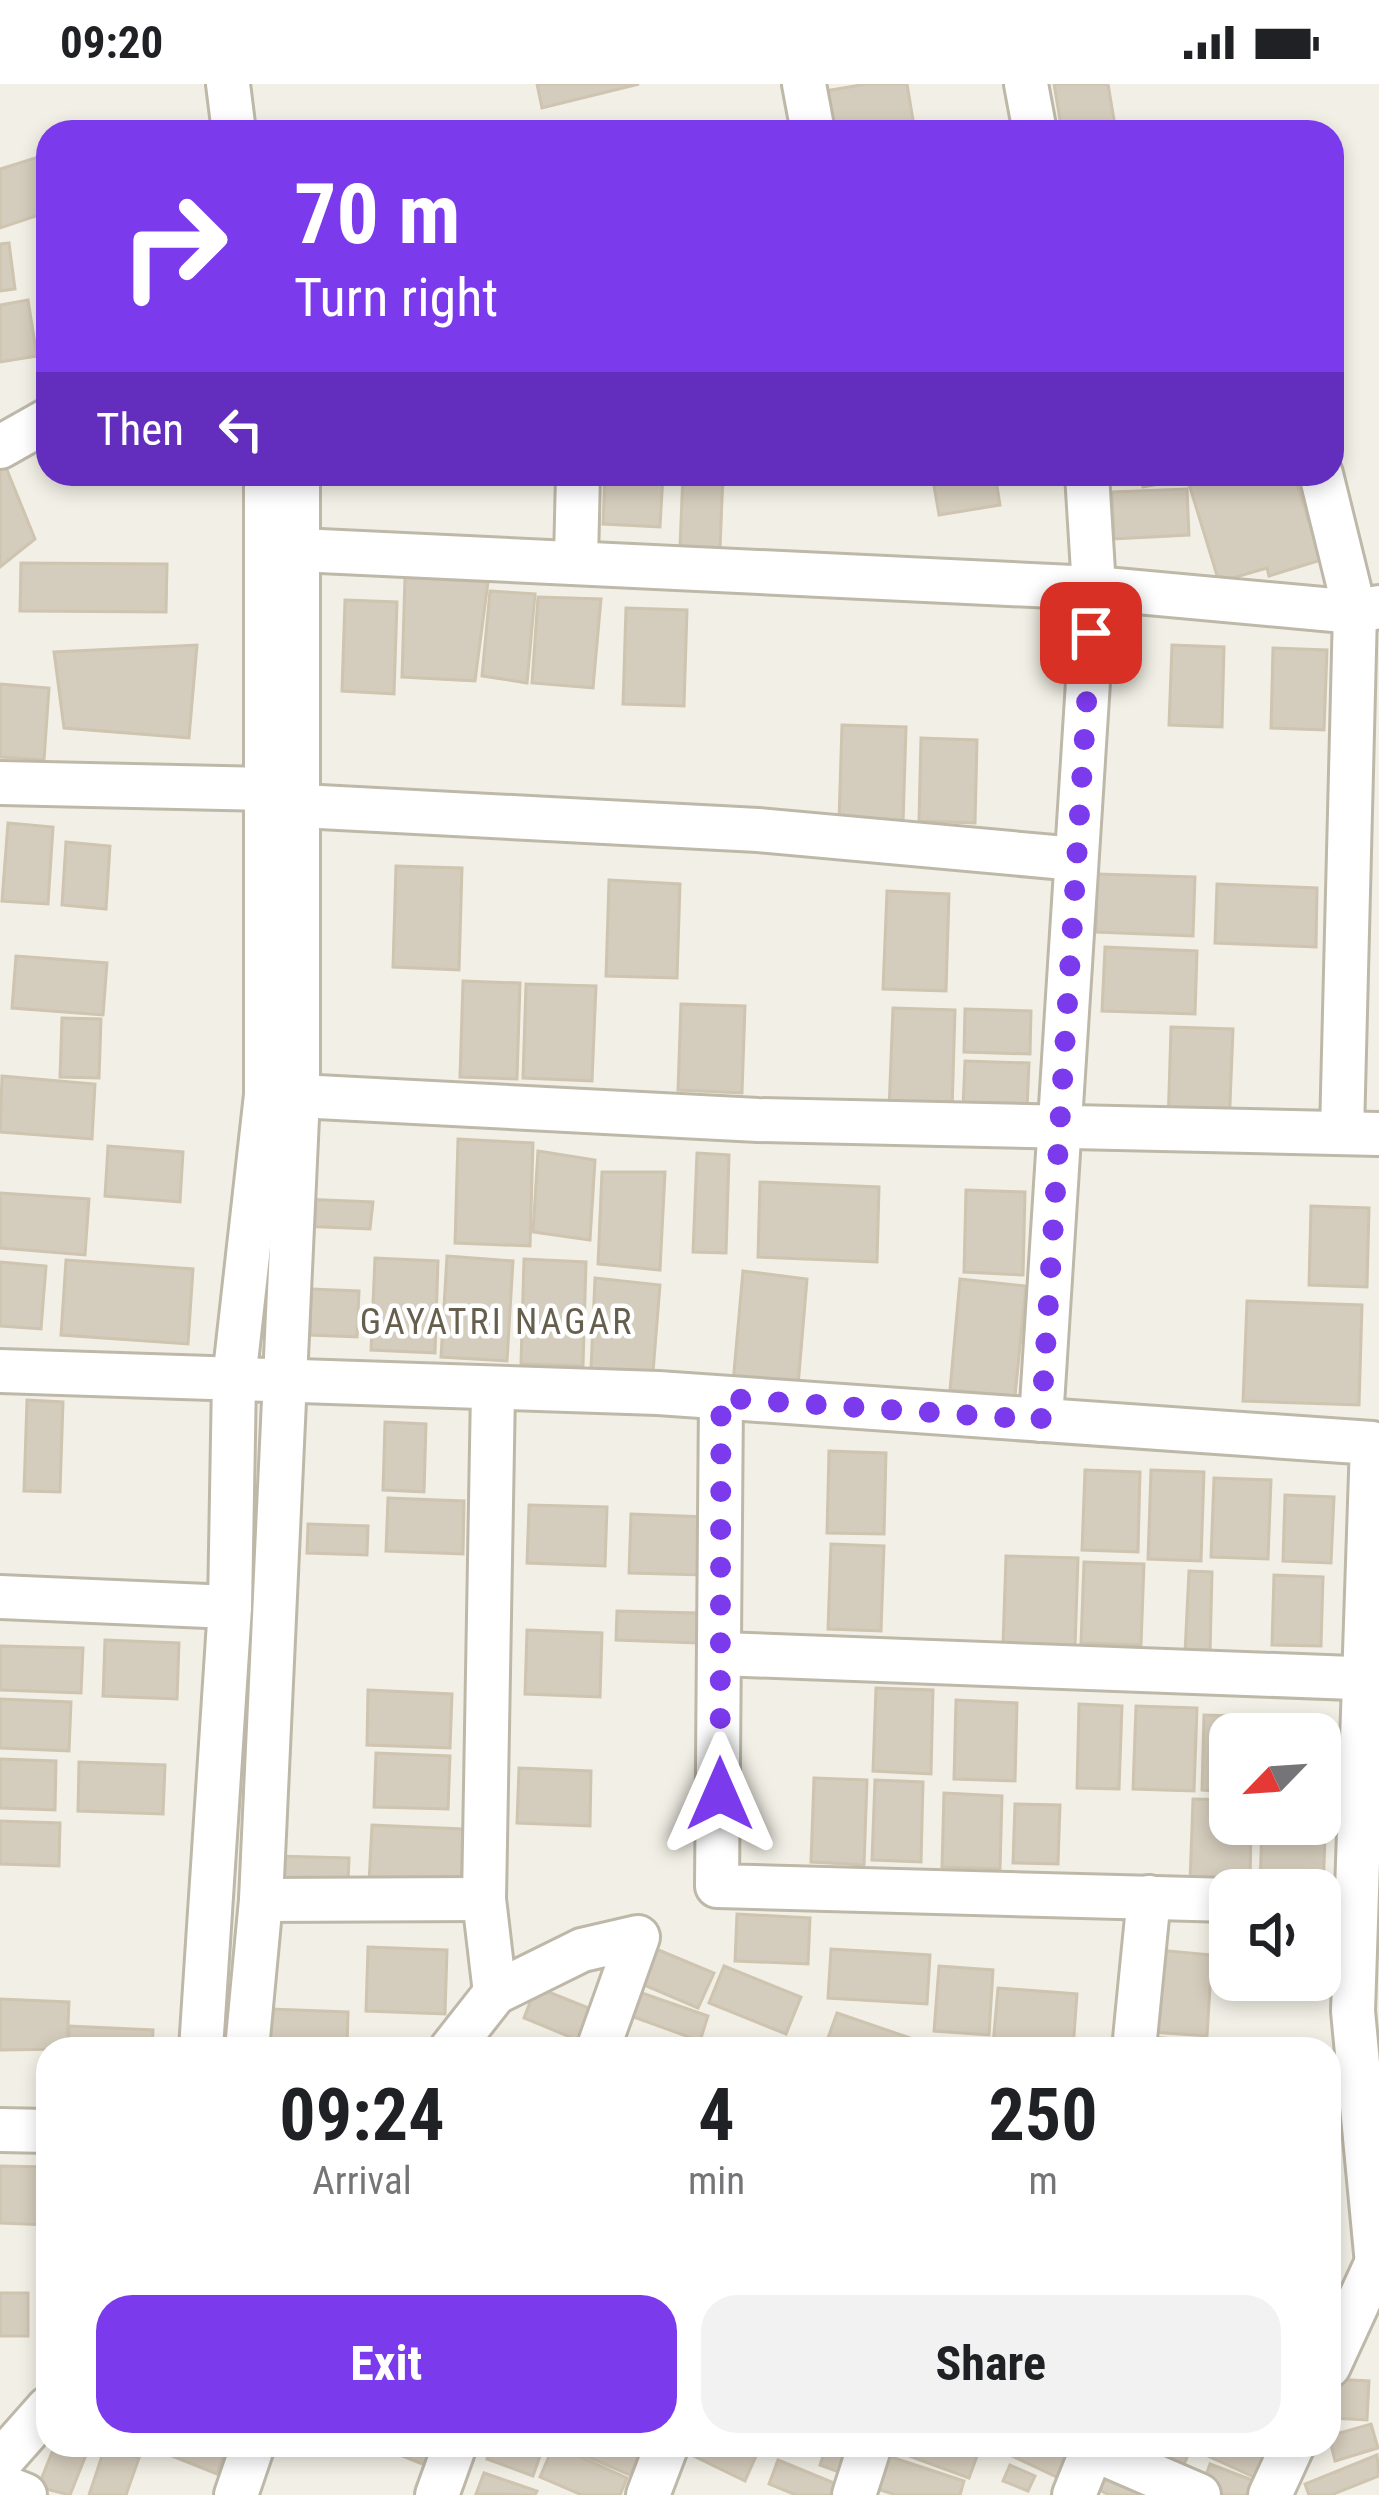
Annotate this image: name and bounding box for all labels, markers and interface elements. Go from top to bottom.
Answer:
text: 09:20 [60,16,163,69]
text: 70 m [294,165,461,264]
icon: right [96,168,252,324]
text: Turn right [294,266,498,329]
icon: left [208,396,274,462]
text: Then [96,403,184,456]
pin [1040,582,1142,684]
icon: arrive [1058,600,1124,666]
district label: GAYATRI NAGAR [360,1301,634,1343]
north arrow [1209,1713,1341,1845]
map controls [1209,1713,1341,2001]
position arrow [657,1731,783,1857]
button: sound [1209,1869,1341,2001]
text: 09:24 [279,2073,445,2158]
text: 4 [698,2073,735,2158]
text: 250 [988,2073,1098,2158]
text: Arrival [312,2158,412,2204]
text: min [688,2158,745,2204]
text: m [1028,2158,1058,2204]
button: Exit [96,2295,677,2433]
button: Share [701,2295,1281,2433]

